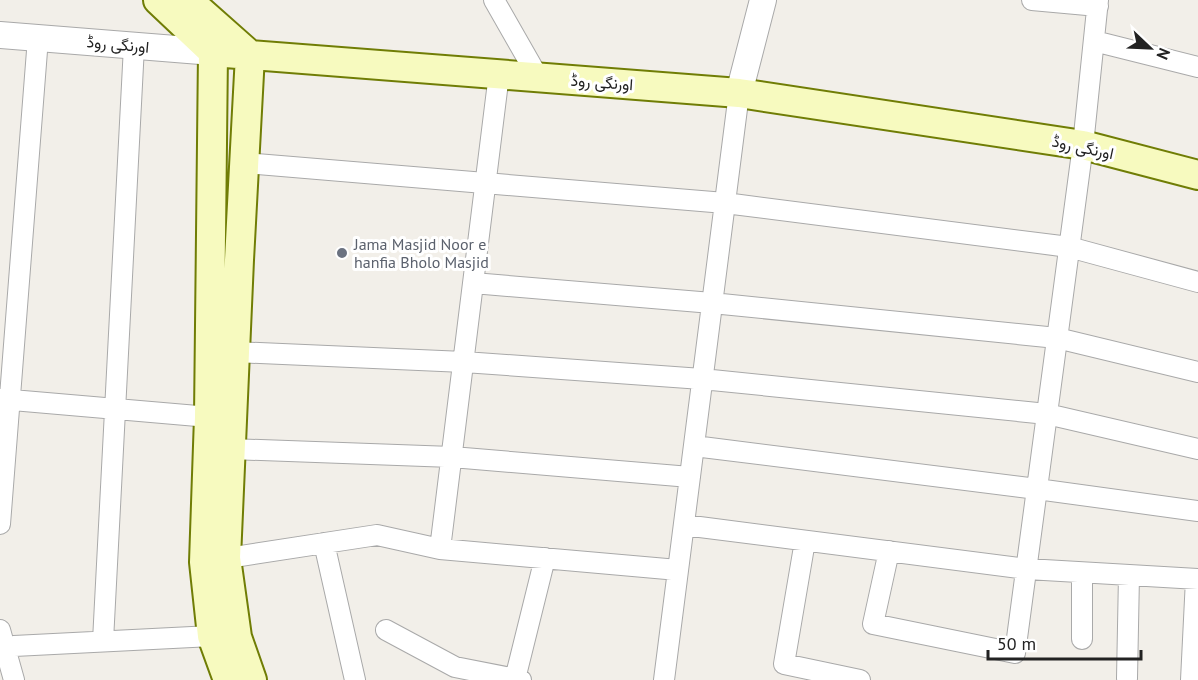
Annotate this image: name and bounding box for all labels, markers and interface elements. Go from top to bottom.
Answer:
north arrow [1120,18,1180,78]
street label: اورنگی روڈ [86,31,150,58]
text: N [1153,45,1175,63]
street label: اورنگی روڈ [570,70,634,95]
street label: اورنگی روڈ [1050,131,1116,164]
place label: Jama Masjid Noor e hanfia Bholo Masjid [353,234,489,272]
marker: Jama Masjid Noor e hanfia Bholo Masjid [335,246,349,260]
scale bar [988,623,1141,661]
text: 50 m [997,632,1036,655]

